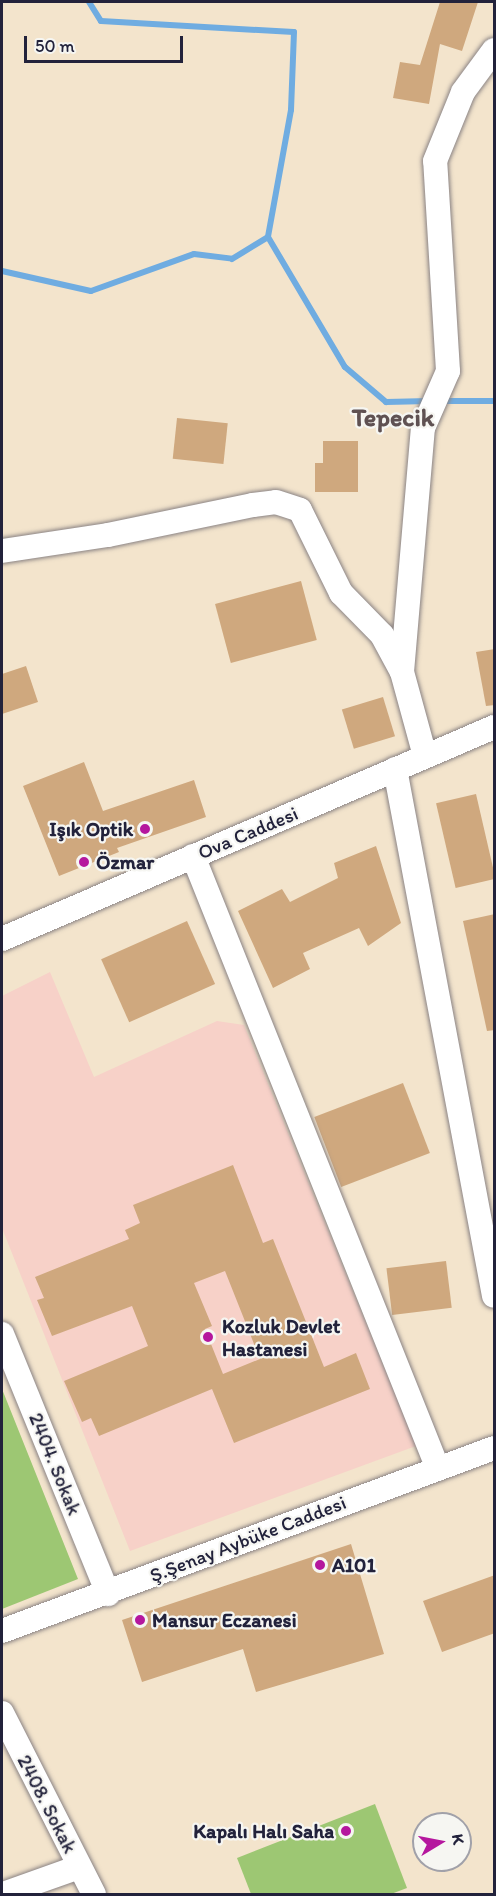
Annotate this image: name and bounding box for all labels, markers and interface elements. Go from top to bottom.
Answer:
scale bar [27,24,186,62]
text: 50 m [35,35,75,57]
district label: Tepecik [352,402,434,434]
street label: Ova Caddesi [194,801,302,865]
place label: Işık Optik [49,817,133,841]
marker: Işık Optik [138,822,152,836]
place label: Özmar [96,850,154,874]
marker: Özmar [77,855,91,869]
place label: Kozluk Devlet Hastanesi [222,1314,340,1361]
marker: Kozluk Devlet Hastanesi [199,1328,217,1346]
street label: 2404. Sokak [24,1409,86,1519]
street label: Ş.Şenay Aybüke Caddesi [146,1490,350,1588]
place label: A101 [332,1553,376,1577]
marker: A101 [313,1558,327,1572]
place label: Mansur Eczanesi [152,1608,296,1632]
marker: Mansur Eczanesi [133,1613,147,1627]
street label: 2408. Sokak [12,1751,82,1857]
north arrow [412,1812,472,1872]
place label: Kapalı Halı Saha [193,1819,334,1843]
marker: Kapalı Halı Saha [339,1824,353,1838]
text: K [448,1832,468,1846]

